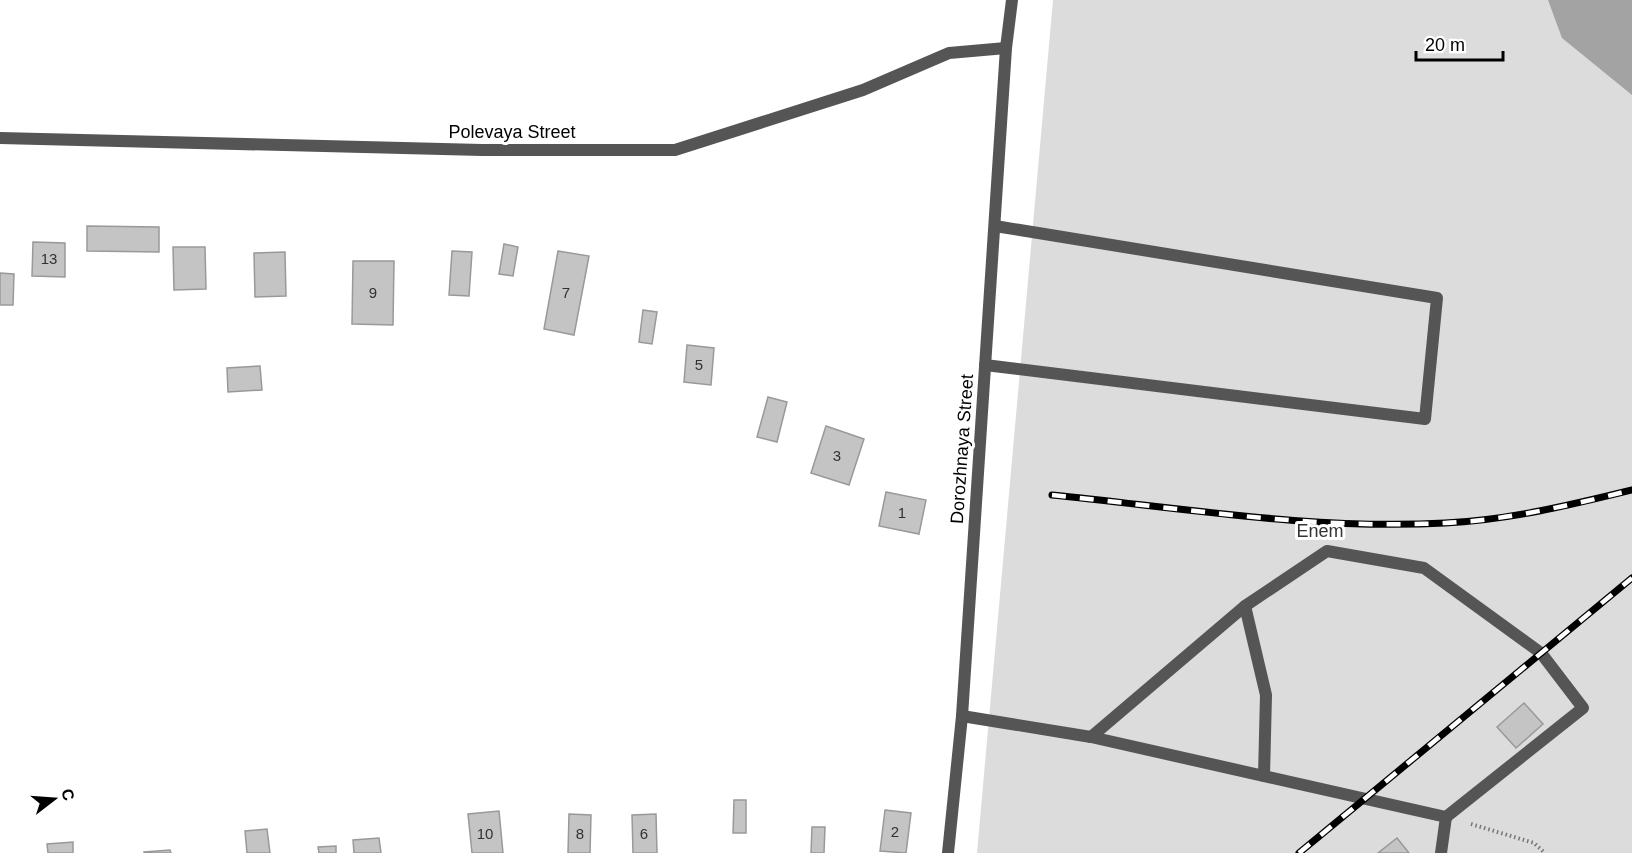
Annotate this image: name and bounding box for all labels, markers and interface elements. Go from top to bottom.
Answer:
scale bar [1416,24,1503,62]
text: 20 m [1425,35,1465,55]
street label: Polevaya Street [448,122,576,142]
house number: 13 [41,250,57,267]
house number: 9 [369,284,377,301]
house number: 7 [562,284,570,301]
house number: 5 [695,356,703,373]
street label: Dorozhnaya Street [947,373,977,525]
house number: 3 [833,447,841,464]
house number: 1 [898,504,906,521]
park label: Enem [1296,521,1344,541]
north arrow [24,769,84,829]
text: С [58,787,78,803]
house number: 2 [891,823,899,840]
house number: 10 [477,825,493,842]
house number: 8 [576,825,584,842]
house number: 6 [640,825,648,842]

